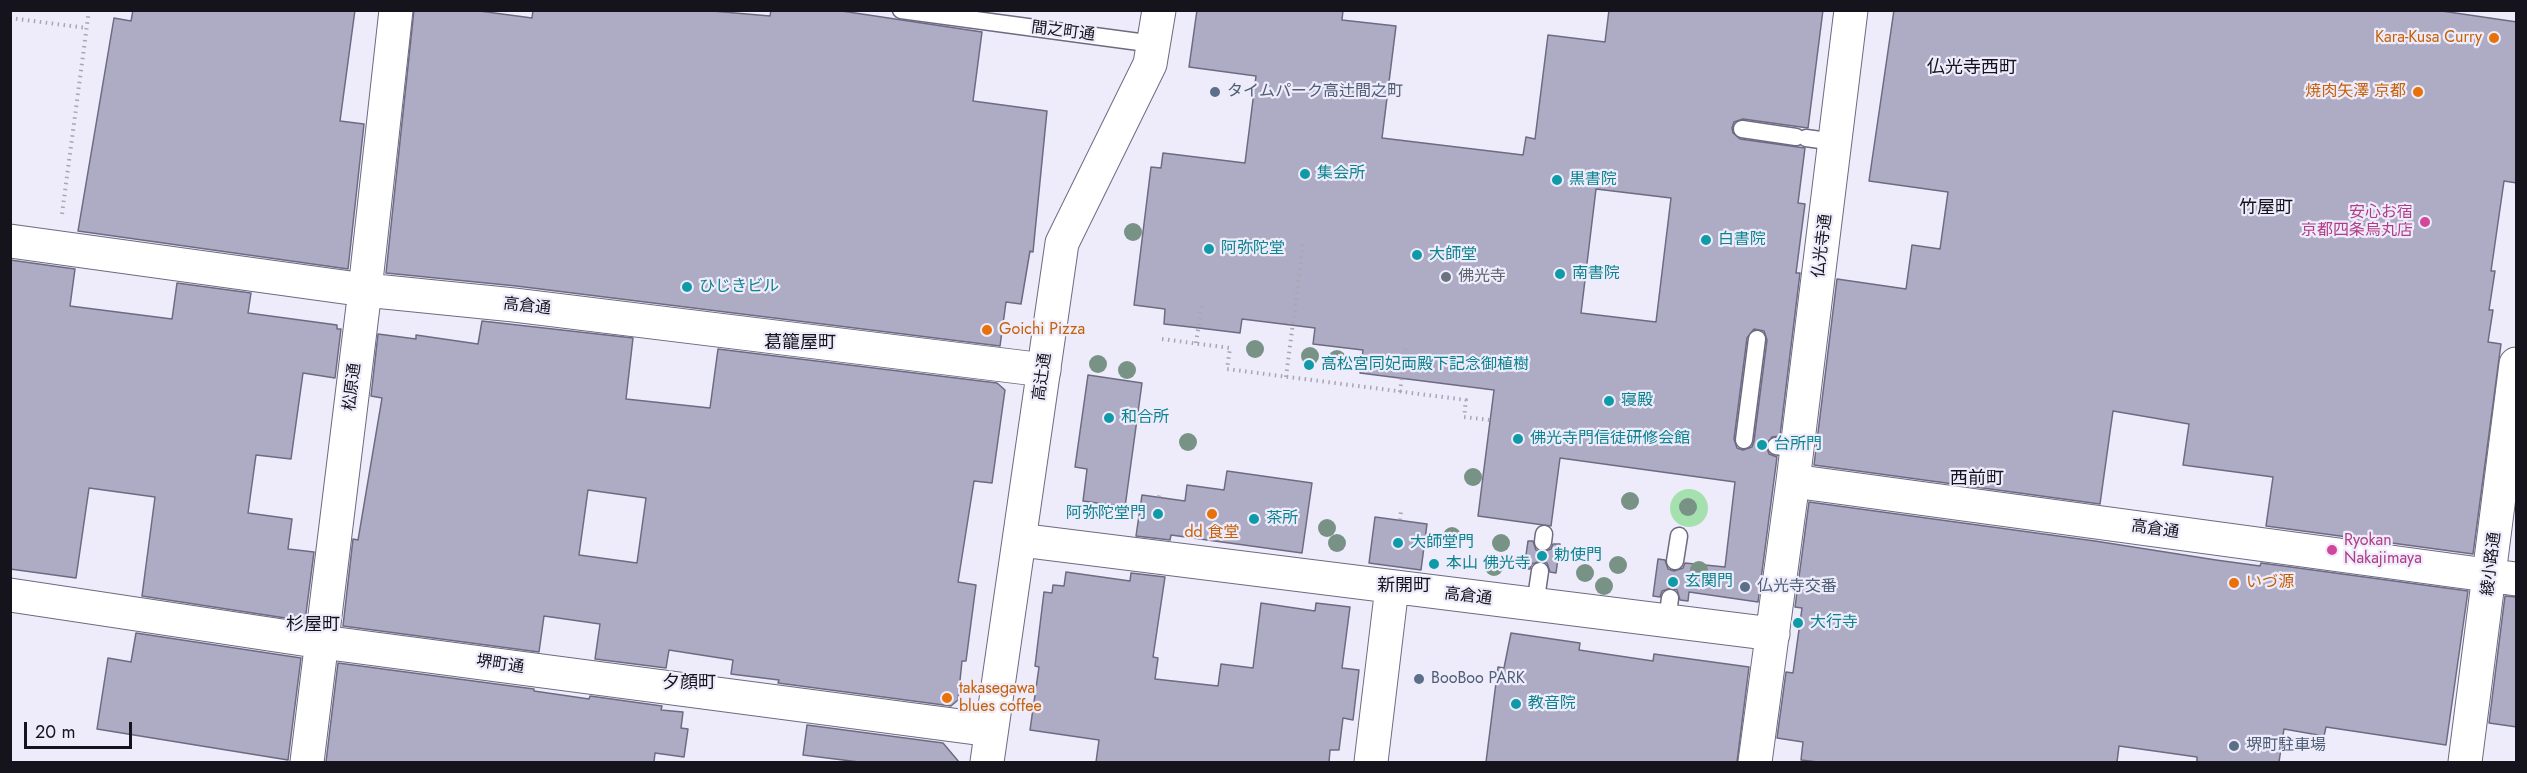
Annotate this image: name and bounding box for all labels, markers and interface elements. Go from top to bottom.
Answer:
street label: 間之町通 [1030,19,1096,45]
place label: Kara-Kusa Curry [2375,28,2482,48]
marker: Kara-Kusa Curry [2487,31,2501,45]
district label: 仏光寺西町 [1927,58,2017,80]
place label: タイムパーク高辻間之町 [1227,82,1403,102]
place label: 焼肉矢澤 京都 [2305,82,2406,102]
marker: タイムパーク高辻間之町 [1208,85,1222,99]
marker: 焼肉矢澤 京都 [2411,85,2425,99]
place label: 集会所 [1317,164,1365,184]
marker: 集会所 [1298,167,1312,181]
place label: 黒書院 [1569,170,1617,190]
marker: 黒書院 [1550,173,1564,187]
district label: 竹屋町 [2239,198,2293,220]
place label: 安心お宿 京都四条烏丸店 [2301,203,2413,241]
street label: 仏光寺通 [1810,213,1836,279]
marker: 安心お宿 京都四条烏丸店 [2418,215,2432,229]
place label: 白書院 [1718,230,1766,250]
marker: 白書院 [1699,233,1713,247]
place label: 阿弥陀堂 [1221,239,1285,259]
marker: 阿弥陀堂 [1202,242,1216,256]
place label: 大師堂 [1429,245,1477,265]
marker: 大師堂 [1410,248,1424,262]
place label: 南書院 [1572,264,1620,284]
place label: 佛光寺 [1458,267,1506,287]
marker: 南書院 [1553,267,1567,281]
marker: 佛光寺 [1439,270,1453,284]
place label: ひじきビル [699,277,779,297]
marker: ひじきビル [680,280,694,294]
street label: 高倉通 [502,295,552,319]
place label: Goichi Pizza [999,320,1085,340]
marker: Goichi Pizza [980,323,994,337]
district label: 葛籠屋町 [764,333,836,355]
street label: 高辻通 [1030,352,1056,402]
place label: 高松宮同妃両殿下記念御植樹 [1321,355,1529,375]
marker: 高松宮同妃両殿下記念御植樹 [1302,358,1316,372]
street label: 松原通 [341,362,365,412]
place label: 寝殿 [1621,391,1653,411]
marker: 寝殿 [1602,394,1616,408]
place label: 和合所 [1121,408,1169,428]
marker: 和合所 [1102,411,1116,425]
place label: 佛光寺門信徒研修会館 [1530,429,1690,449]
marker: 佛光寺門信徒研修会館 [1511,432,1525,446]
place label: 台所門 [1774,435,1822,455]
marker: 台所門 [1755,438,1769,452]
district label: 西前町 [1950,469,2004,491]
place label: 阿弥陀堂門 [1066,504,1146,524]
marker: 阿弥陀堂門 [1151,507,1165,521]
marker: dd 食堂 [1205,507,1219,521]
place label: 茶所 [1266,509,1298,529]
marker: 茶所 [1247,512,1261,526]
street label: 高倉通 [2130,517,2180,543]
place label: dd 食堂 [1184,523,1240,543]
place label: Ryokan Nakajimaya [2344,531,2422,569]
street label: 綾小路通 [2479,531,2505,597]
place label: 大師堂門 [1410,533,1474,553]
marker: 大師堂門 [1391,536,1405,550]
marker: Ryokan Nakajimaya [2325,543,2339,557]
place label: 勅使門 [1554,546,1602,566]
marker: 勅使門 [1535,549,1549,563]
place label: 本山 佛光寺 [1446,554,1531,574]
marker: 本山 佛光寺 [1427,557,1441,571]
place label: 玄関門 [1685,572,1733,592]
place label: いづ源 [2246,573,2294,593]
marker: 玄関門 [1666,575,1680,589]
district label: 新開町 [1377,576,1431,598]
marker: いづ源 [2227,576,2241,590]
place label: 仏光寺交番 [1757,577,1837,597]
marker: 仏光寺交番 [1738,580,1752,594]
street label: 高倉通 [1443,585,1493,609]
place label: 大行寺 [1810,613,1858,633]
district label: 杉屋町 [286,615,340,637]
marker: 大行寺 [1791,616,1805,630]
street label: 堺町通 [475,652,525,678]
place label: BooBoo PARK [1431,669,1525,689]
marker: BooBoo PARK [1412,672,1426,686]
district label: 夕顔町 [662,673,716,695]
place label: takasegawa blues coffee [959,679,1042,717]
marker: takasegawa blues coffee [940,691,954,705]
place label: 教音院 [1528,694,1576,714]
marker: 教音院 [1509,697,1523,711]
scale bar [27,710,135,748]
text: 20 m [35,719,75,745]
place label: 堺町駐車場 [2246,736,2326,756]
marker: 堺町駐車場 [2227,739,2241,753]

